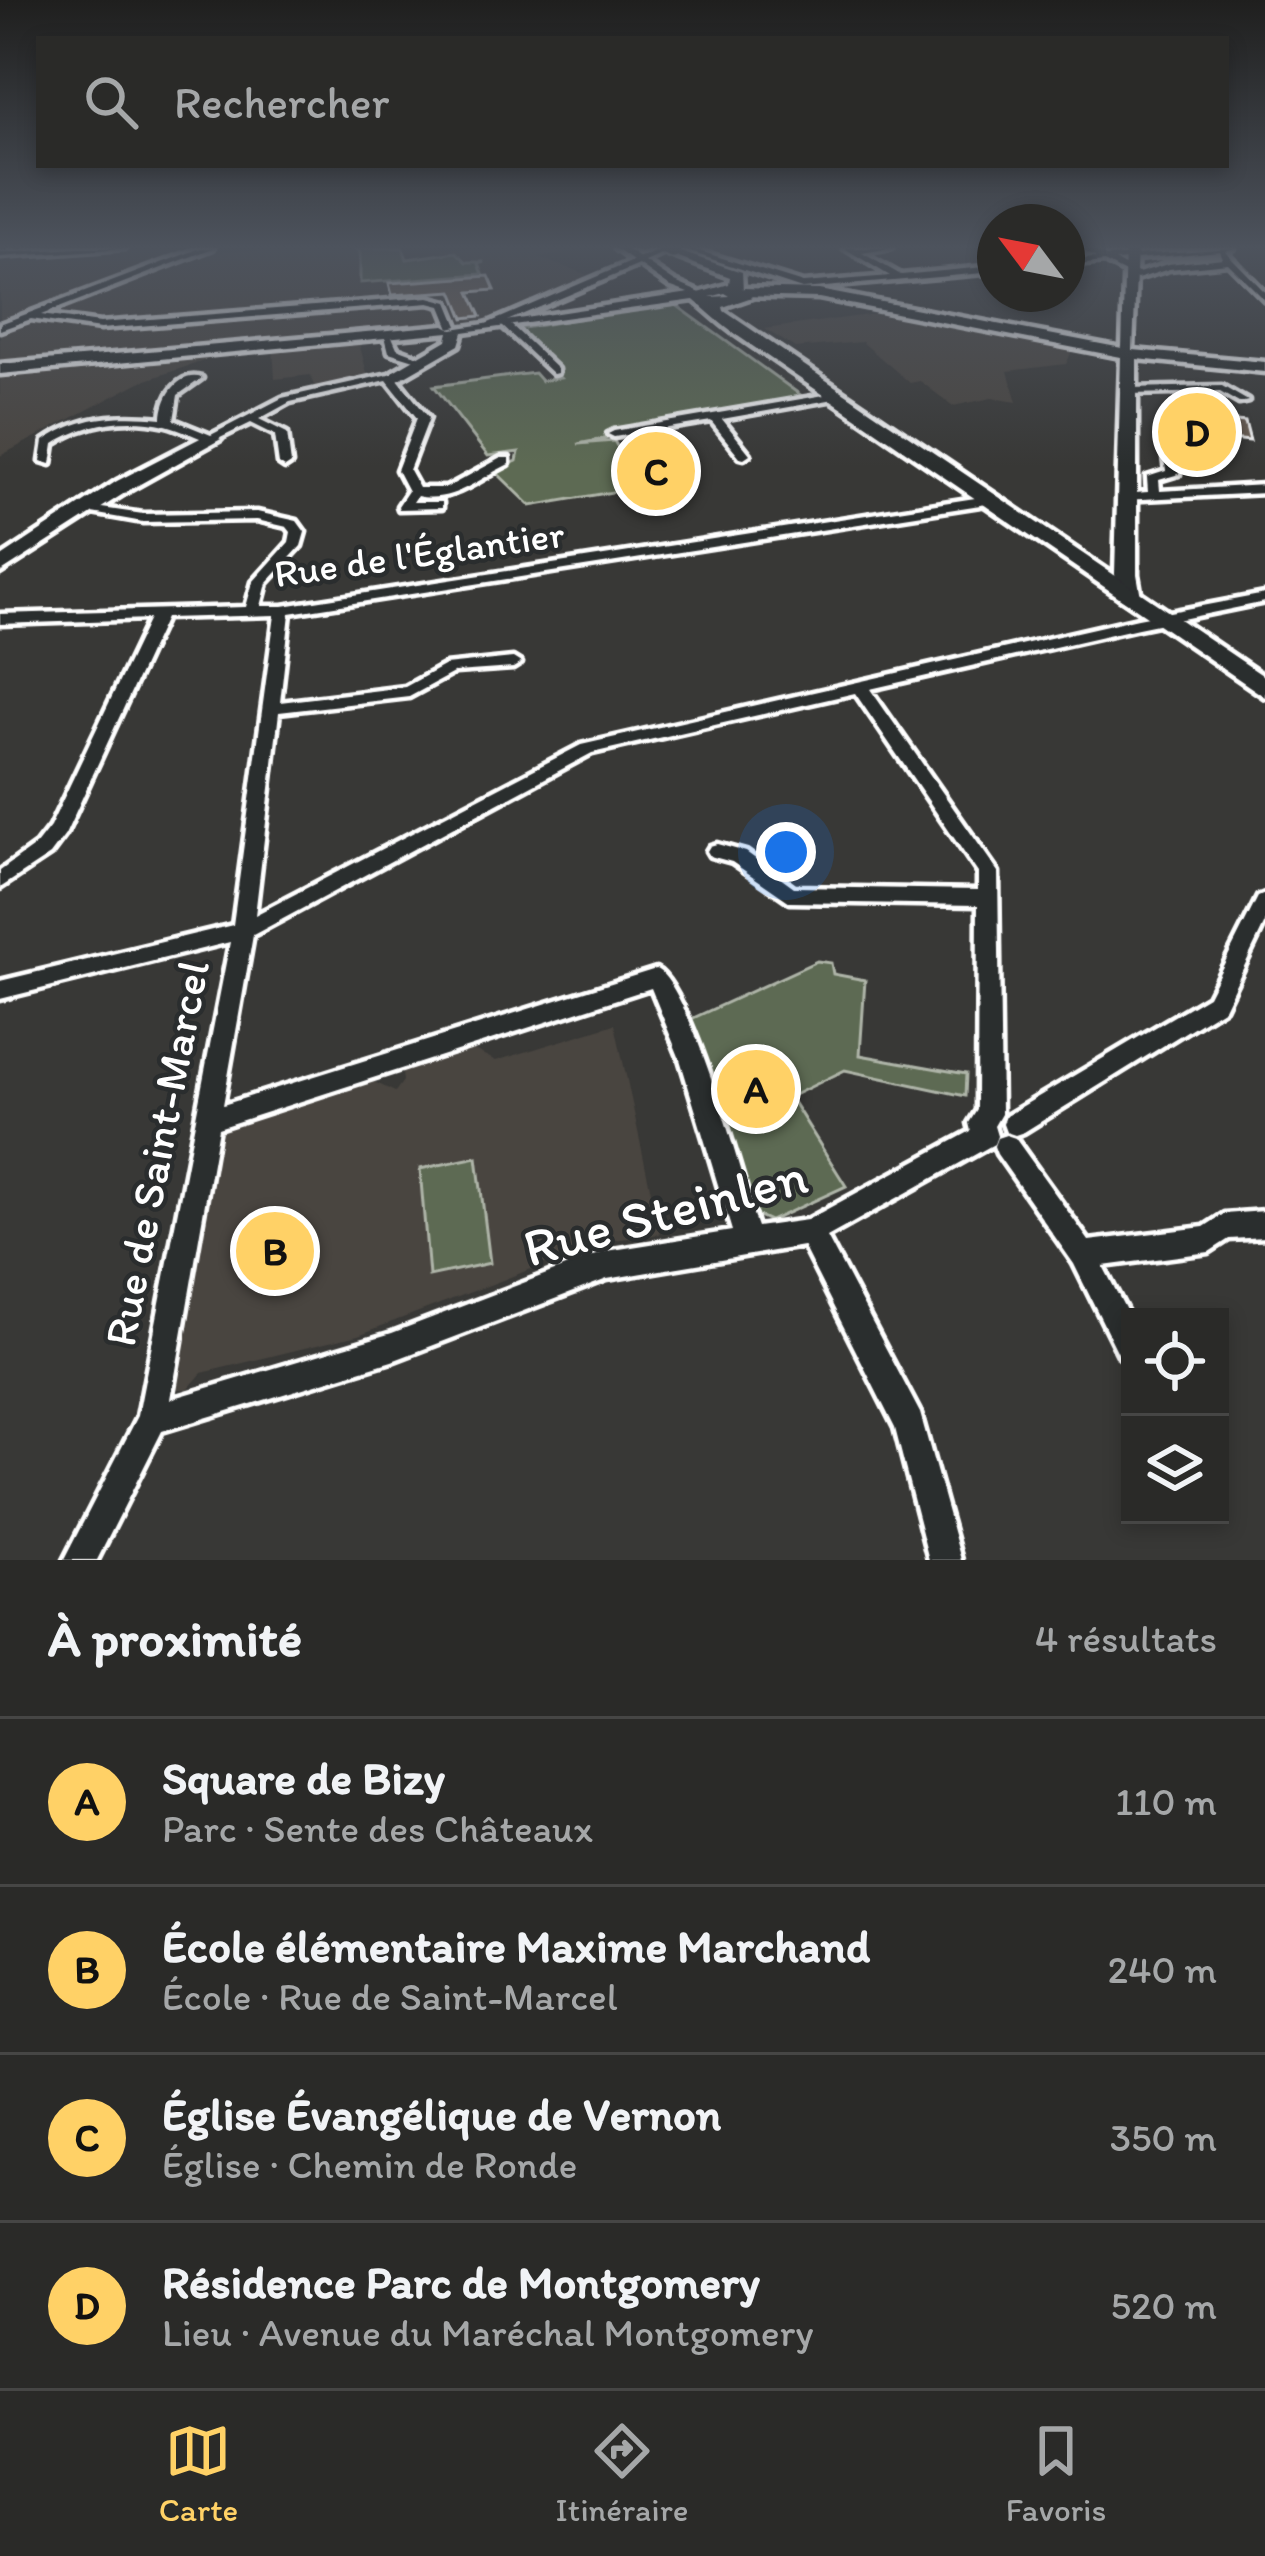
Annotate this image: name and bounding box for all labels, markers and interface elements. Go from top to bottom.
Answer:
search box [36,36,1229,168]
icon: search [78,69,144,135]
text: Rechercher [174,75,389,129]
north arrow [977,204,1085,312]
pin: D [1158,387,1236,477]
pin: C [617,426,695,516]
street label: Rue de l'Églantier [271,510,568,597]
your location [756,822,816,882]
street label: Rue de Saint-Marcel [92,955,220,1350]
pin: A [717,1044,795,1134]
street label: Rue Steinlen [516,1142,814,1281]
pin: B [236,1206,314,1296]
map controls [1121,1308,1229,1524]
button: locate [1121,1308,1229,1416]
button: layers [1121,1416,1229,1524]
text: À proximité [48,1608,302,1669]
text: 4 résultats [1035,1615,1217,1662]
text: Square de Bizy [162,1751,445,1805]
text: A [75,1778,99,1825]
text: 110 m [1115,1778,1217,1825]
text: Parc · Sente des Châteaux [162,1805,593,1852]
text: École élémentaire Maxime Marchand [162,1919,870,1973]
text: B [74,1946,100,1993]
text: 240 m [1107,1946,1217,1993]
text: École · Rue de Saint-Marcel [162,1973,618,2020]
text: Église Évangélique de Vernon [162,2087,721,2141]
text: C [74,2114,100,2161]
text: 350 m [1110,2114,1217,2161]
text: Église · Chemin de Ronde [162,2141,577,2188]
text: Résidence Parc de Montgomery [162,2255,760,2309]
text: D [74,2282,100,2329]
text: 520 m [1110,2282,1217,2329]
text: Lieu · Avenue du Maréchal Montgomery [162,2309,813,2356]
tab: Carte [159,2418,238,2529]
tab: Itinéraire [555,2418,689,2529]
tab: Favoris [1006,2418,1106,2529]

